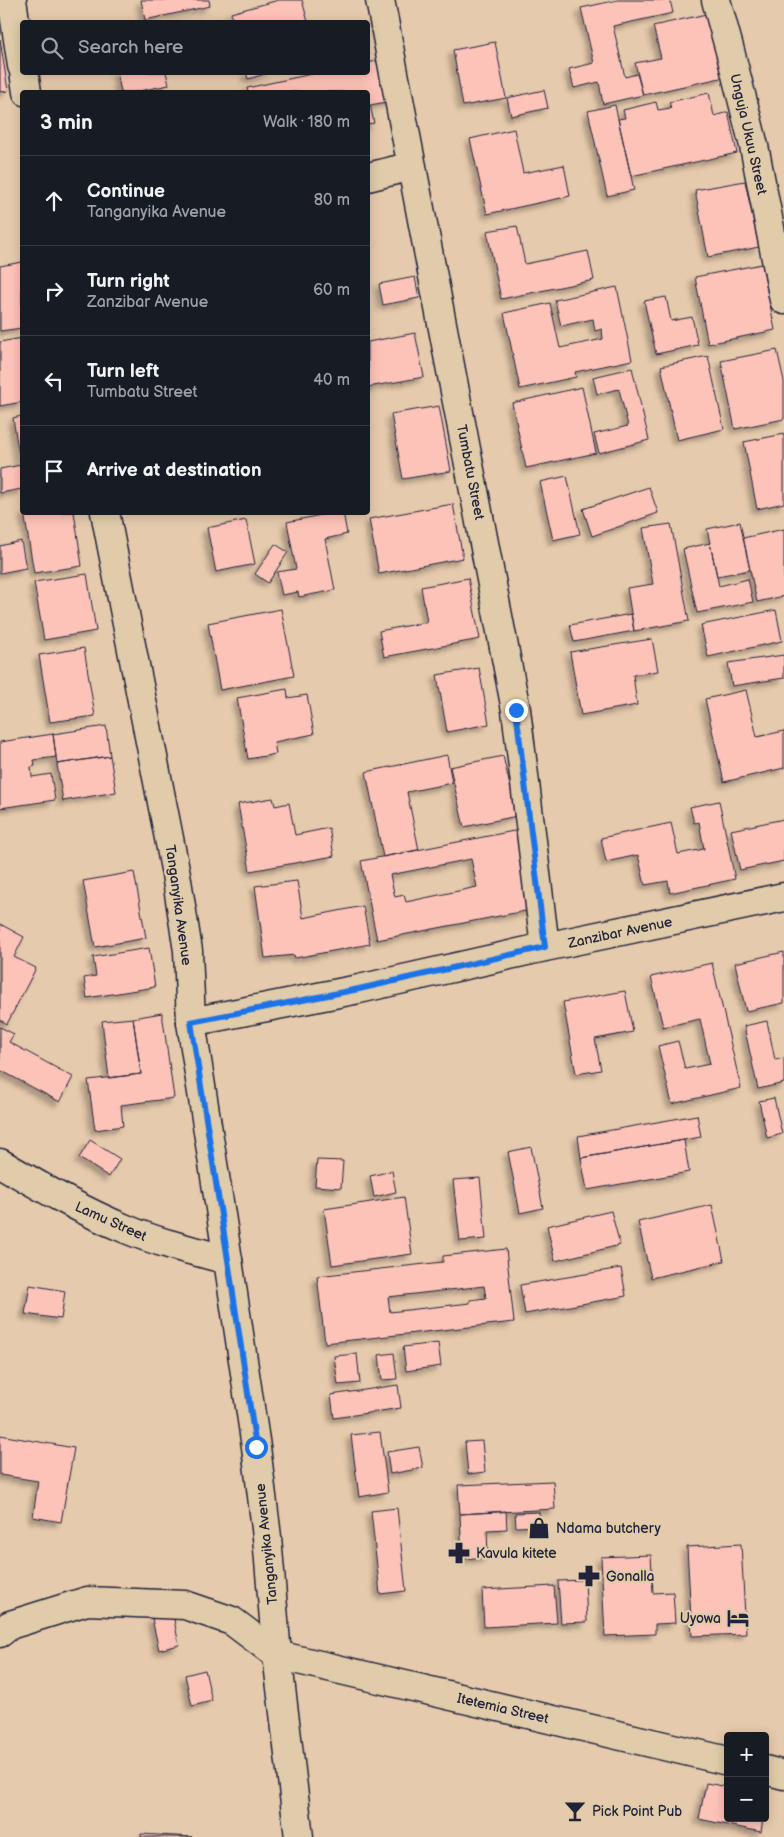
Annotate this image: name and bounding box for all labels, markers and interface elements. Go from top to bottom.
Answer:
search box [20,20,370,75]
icon: search [38,34,66,62]
text: Search here [78,36,183,59]
street label: Unguja Ukuu Street [726,72,771,197]
text: 3 min [40,110,93,135]
text: Walk · 180 m [263,113,350,132]
text: Continue [87,180,165,203]
icon: ahead [40,187,68,215]
text: 80 m [314,191,350,210]
text: Tanganyika Avenue [87,203,226,222]
text: Turn right [87,270,170,293]
icon: right [40,277,68,305]
text: 60 m [313,281,350,300]
text: Zanzibar Avenue [87,293,208,312]
text: Turn left [87,360,159,383]
icon: left [40,367,68,395]
text: 40 m [313,371,350,390]
text: Tumbatu Street [87,383,197,402]
street label: Tumbatu Street [453,423,488,522]
icon: arrive [40,457,68,485]
text: Arrive at destination [87,459,262,482]
route end [505,699,528,722]
street label: Tanganyika Avenue [162,844,195,966]
street label: Zanzibar Avenue [566,913,674,952]
street label: Lamu Street [72,1198,150,1245]
route start [245,1436,268,1459]
street label: Tanganyika Avenue [252,1483,281,1605]
shop icon: Ndama butchery [526,1515,552,1541]
place label: Ndama butchery [556,1520,661,1537]
pharmacy icon: Kavula kitete [446,1540,472,1566]
place label: Kavula kitete [476,1545,557,1562]
pharmacy icon: Gonalla [576,1563,602,1589]
place label: Gonalla [606,1568,654,1585]
hotel icon: Uyowa [725,1605,751,1631]
place label: Uyowa [680,1610,721,1627]
street label: Itetemia Street [455,1690,551,1727]
map controls [724,1732,769,1822]
button: + [724,1732,769,1777]
button: − [724,1777,769,1822]
bar icon: Pick Point Pub [562,1798,588,1824]
place label: Pick Point Pub [592,1803,682,1820]

